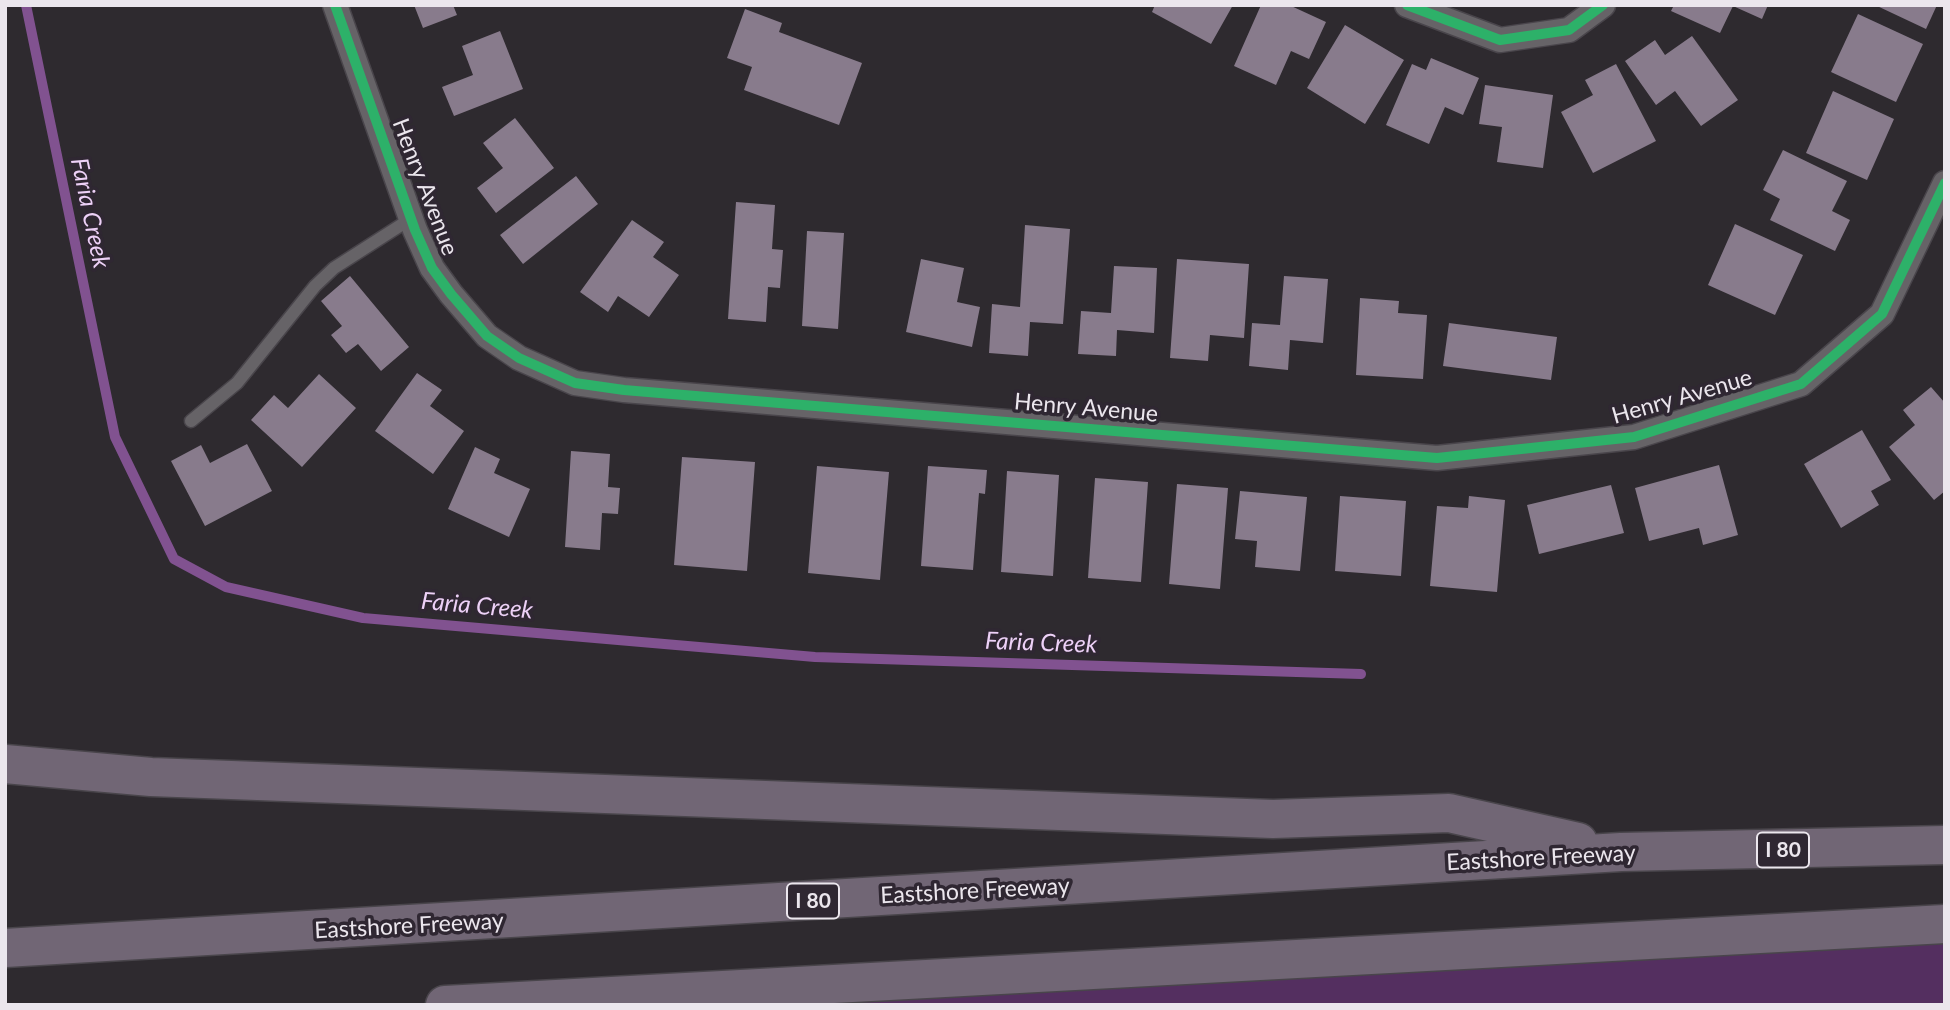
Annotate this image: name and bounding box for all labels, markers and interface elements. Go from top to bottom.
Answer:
street label: Henry Avenue [386,115,464,259]
water label: Faria Creek [64,155,116,271]
street label: Henry Avenue [1609,364,1755,430]
street label: Henry Avenue [1013,388,1159,428]
water label: Faria Creek [420,587,534,625]
water label: Faria Creek [984,627,1098,659]
road number: I 80 [1757,832,1809,868]
street label: Eastshore Freeway [1446,839,1636,877]
street label: Eastshore Freeway [880,872,1070,910]
road number: I 80 [787,884,839,918]
street label: Eastshore Freeway [314,907,504,945]

